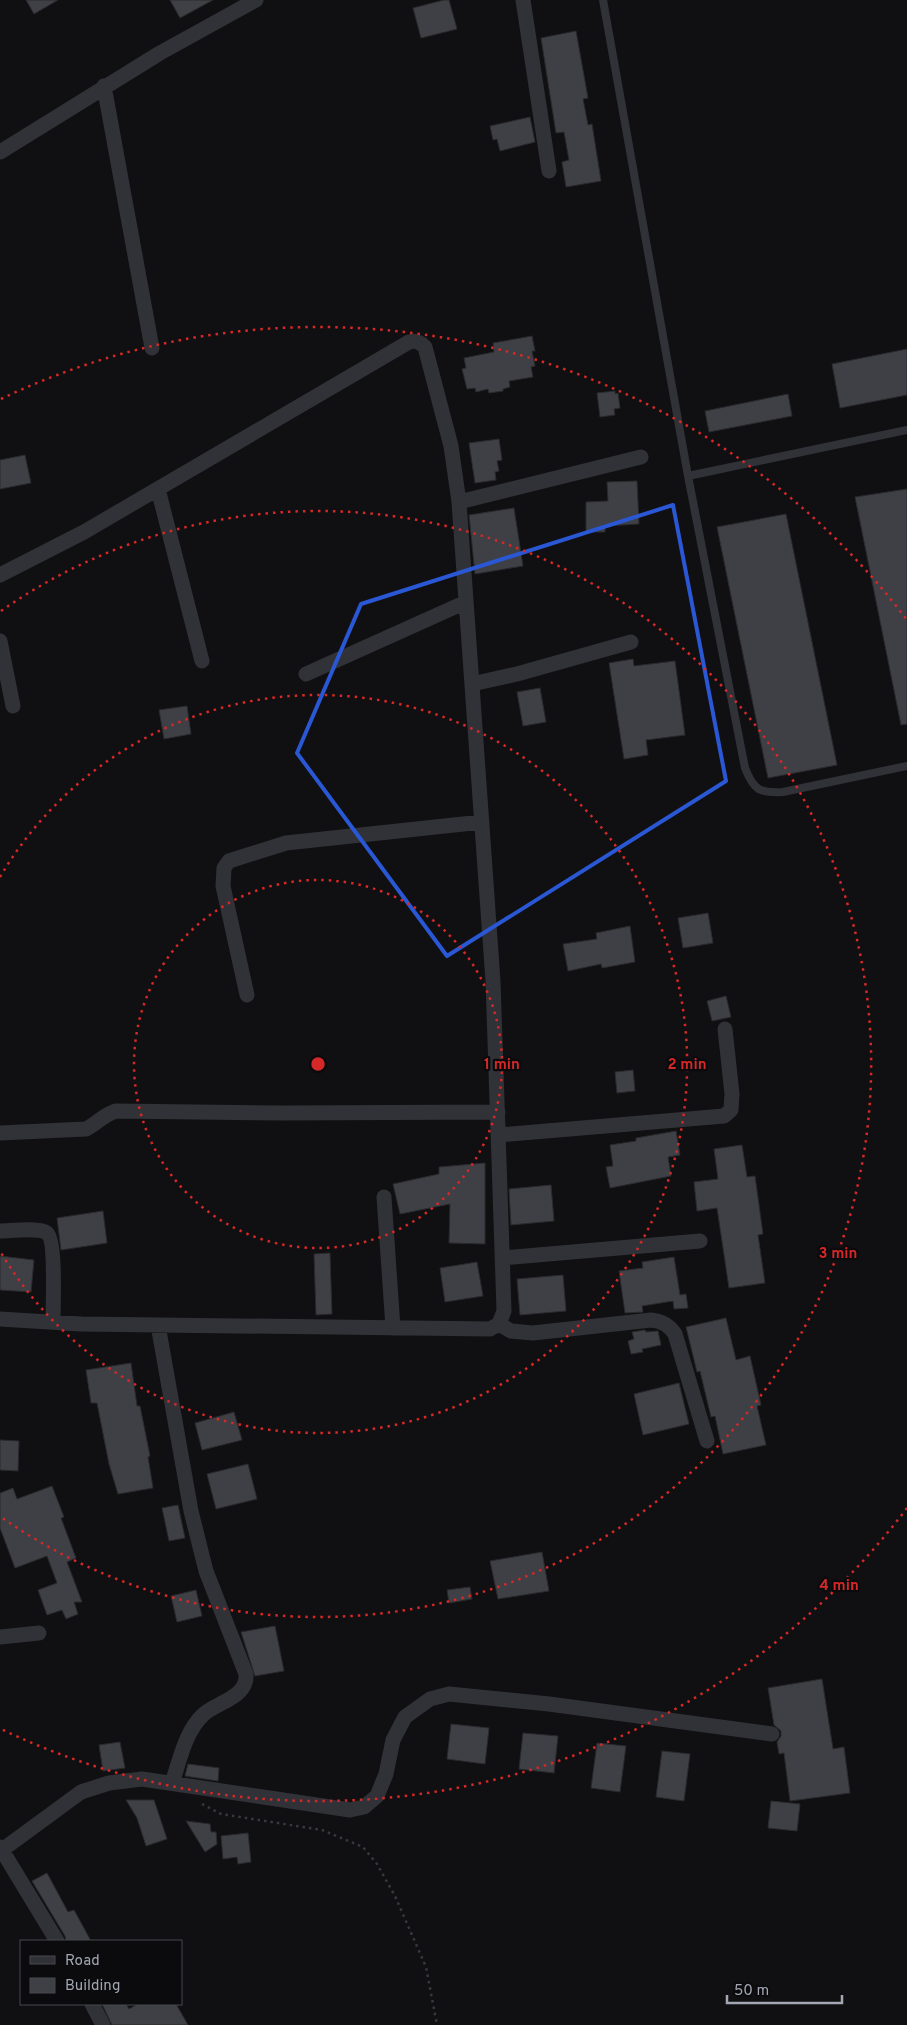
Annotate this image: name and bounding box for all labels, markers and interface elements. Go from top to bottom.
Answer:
centre of rings [309,1055,327,1073]
text: 1 min [484,1056,520,1075]
text: 2 min [667,1056,707,1075]
text: 3 min [818,1245,858,1264]
text: 4 min [819,1577,859,1596]
legend [20,1940,182,2005]
text: Road [65,1952,100,1971]
scale bar [727,1972,842,2004]
text: Building [65,1977,120,1996]
text: 50 m [734,1982,769,2001]

